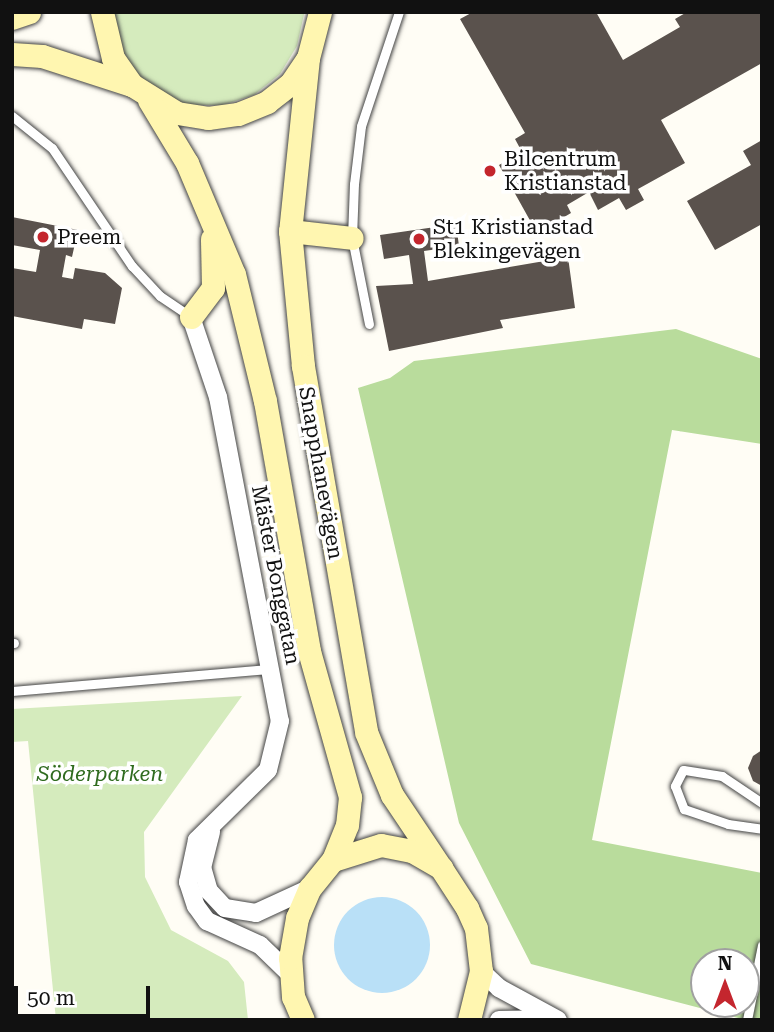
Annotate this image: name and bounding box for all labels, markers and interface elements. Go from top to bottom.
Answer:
place label: Bilcentrum Kristianstad [504,146,626,196]
marker: Bilcentrum Kristianstad [482,163,498,179]
place label: St1 Kristianstad Blekingevägen [433,214,593,264]
place label: Preem [57,224,121,250]
marker: Preem [35,229,51,245]
marker: St1 Kristianstad Blekingevägen [411,231,427,247]
street label: Snapphanevägen [293,385,349,561]
street label: Mäster Bonggatan [246,483,306,667]
park label: Söderparken [37,761,163,787]
north arrow [690,948,760,1018]
text: N [718,952,732,975]
scale bar [18,972,154,1016]
text: 50 m [27,986,75,1010]

